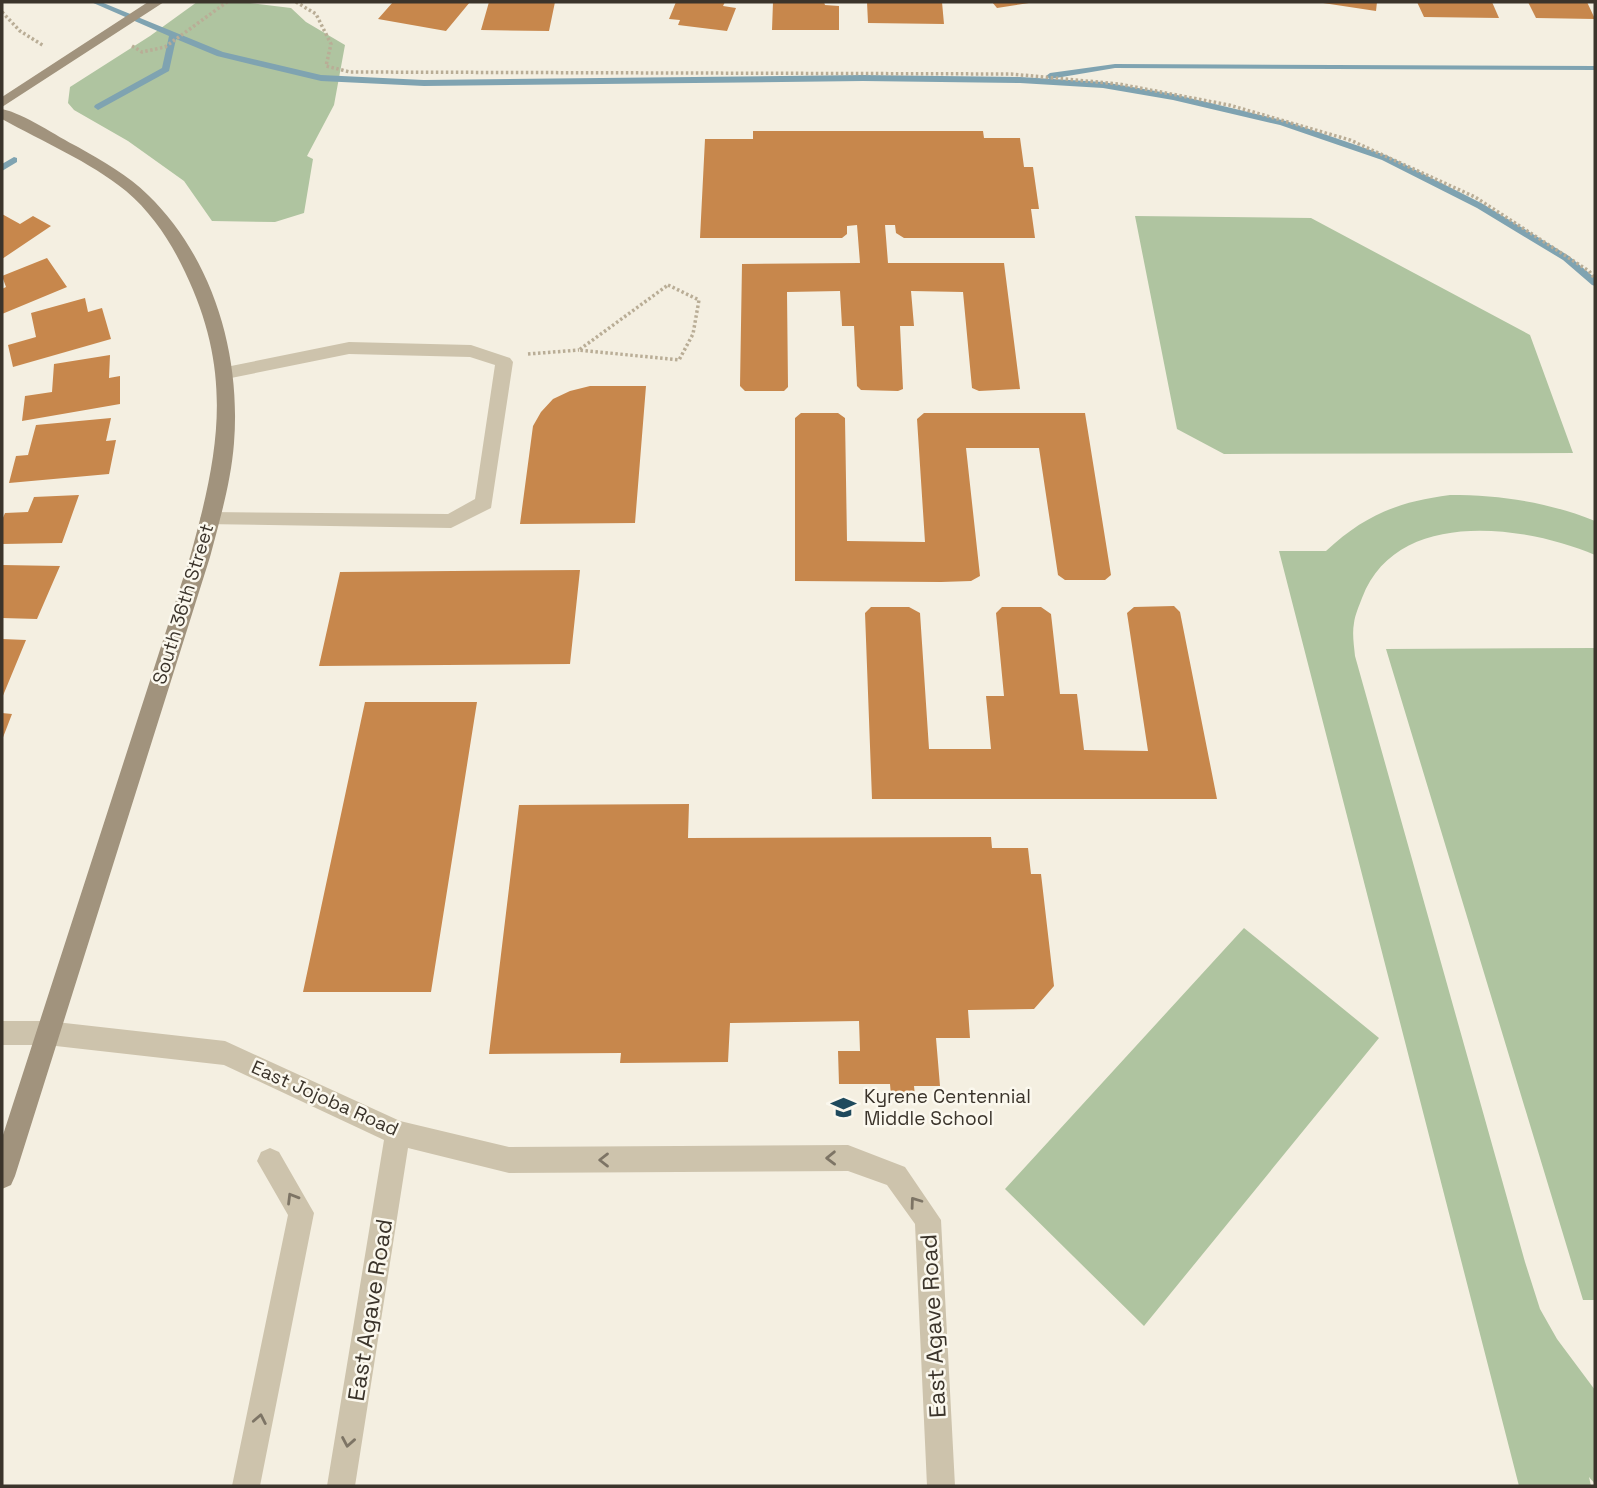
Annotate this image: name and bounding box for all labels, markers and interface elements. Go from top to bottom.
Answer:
street label: South 36th Street [147,521,219,687]
street label: East Jojoba Road [247,1054,403,1142]
place label: Kyrene Centennial Middle School [864,1084,1031,1131]
school or university icon: Kyrene Centennial Middle School [830,1093,858,1121]
one-way arrow [825,1150,836,1166]
one-way arrow [598,1152,608,1168]
one-way arrow [288,1193,301,1206]
one-way arrow [911,1197,923,1210]
street label: East Agave Road [341,1217,399,1403]
street label: East Agave Road [913,1233,953,1419]
one-way arrow [251,1413,266,1425]
one-way arrow [341,1436,356,1448]

